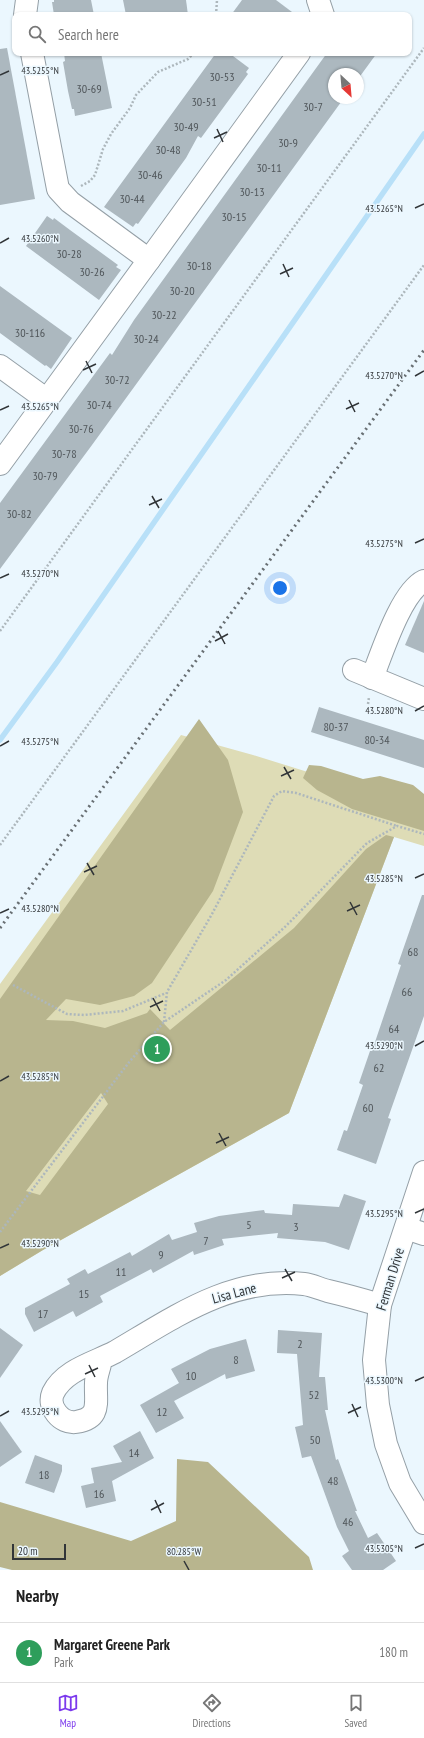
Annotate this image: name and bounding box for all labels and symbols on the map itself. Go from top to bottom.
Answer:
text: 43.5255°N [21,64,59,77]
north arrow [328,68,364,104]
house number: 30-53 [209,69,235,84]
house number: 30-69 [76,81,102,96]
house number: 30-51 [191,94,217,109]
house number: 30-7 [303,99,323,114]
house number: 30-49 [173,119,199,134]
house number: 30-9 [278,135,298,150]
house number: 30-48 [155,142,181,157]
house number: 30-11 [256,160,282,175]
house number: 30-46 [137,167,163,182]
house number: 30-13 [239,184,265,199]
house number: 30-44 [119,191,145,206]
text: 43.5265°N [365,202,403,215]
house number: 30-15 [221,209,247,224]
text: 43.5260°N [21,232,59,245]
house number: 30-28 [56,246,82,261]
house number: 30-18 [186,258,212,273]
house number: 30-26 [79,264,105,279]
house number: 30-20 [169,283,195,298]
house number: 30-22 [151,307,177,322]
house number: 30-116 [15,325,45,340]
house number: 30-24 [133,331,159,346]
text: 43.5270°N [365,369,403,382]
house number: 30-72 [104,372,130,387]
house number: 30-74 [86,397,112,412]
text: 43.5265°N [21,400,59,413]
house number: 30-76 [68,421,94,436]
house number: 30-78 [51,446,77,461]
house number: 30-79 [32,468,58,483]
house number: 30-82 [6,506,32,521]
text: 43.5275°N [365,537,403,550]
text: 43.5270°N [21,567,59,580]
your location [270,578,290,598]
text: 43.5280°N [365,704,403,717]
house number: 80-37 [323,719,349,734]
house number: 80-34 [364,732,390,747]
text: 43.5275°N [21,735,59,748]
text: 43.5285°N [365,872,403,885]
text: 43.5280°N [21,902,59,915]
house number: 68 [408,944,418,959]
house number: 66 [402,984,412,999]
house number: 64 [389,1021,400,1036]
pin: 1 [144,1034,170,1064]
text: 43.5290°N [365,1039,403,1052]
house number: 62 [374,1060,384,1075]
text: 43.5285°N [21,1070,59,1083]
house number: 60 [363,1100,373,1115]
text: 43.5295°N [365,1207,403,1220]
house number: 5 [246,1217,252,1232]
house number: 3 [293,1219,299,1234]
house number: 7 [203,1233,209,1248]
text: 43.5290°N [21,1237,59,1250]
street label: Ferman Drive [372,1245,408,1313]
house number: 9 [158,1247,164,1262]
house number: 11 [116,1264,126,1279]
street label: Lisa Lane [210,1278,258,1308]
house number: 15 [79,1286,89,1301]
house number: 17 [38,1306,48,1321]
house number: 2 [297,1336,303,1351]
house number: 8 [233,1352,239,1367]
house number: 10 [186,1368,196,1383]
text: 43.5300°N [365,1374,403,1387]
house number: 52 [309,1387,319,1402]
house number: 12 [157,1404,167,1419]
text: 43.5295°N [21,1405,59,1418]
house number: 50 [310,1432,320,1447]
house number: 14 [129,1445,140,1460]
house number: 18 [39,1467,49,1482]
house number: 48 [328,1473,338,1488]
house number: 16 [94,1486,104,1501]
house number: 46 [343,1514,353,1529]
scale bar [12,1542,66,1561]
text: 43.5305°N [365,1542,403,1555]
text: 80.285°W [167,1545,201,1558]

